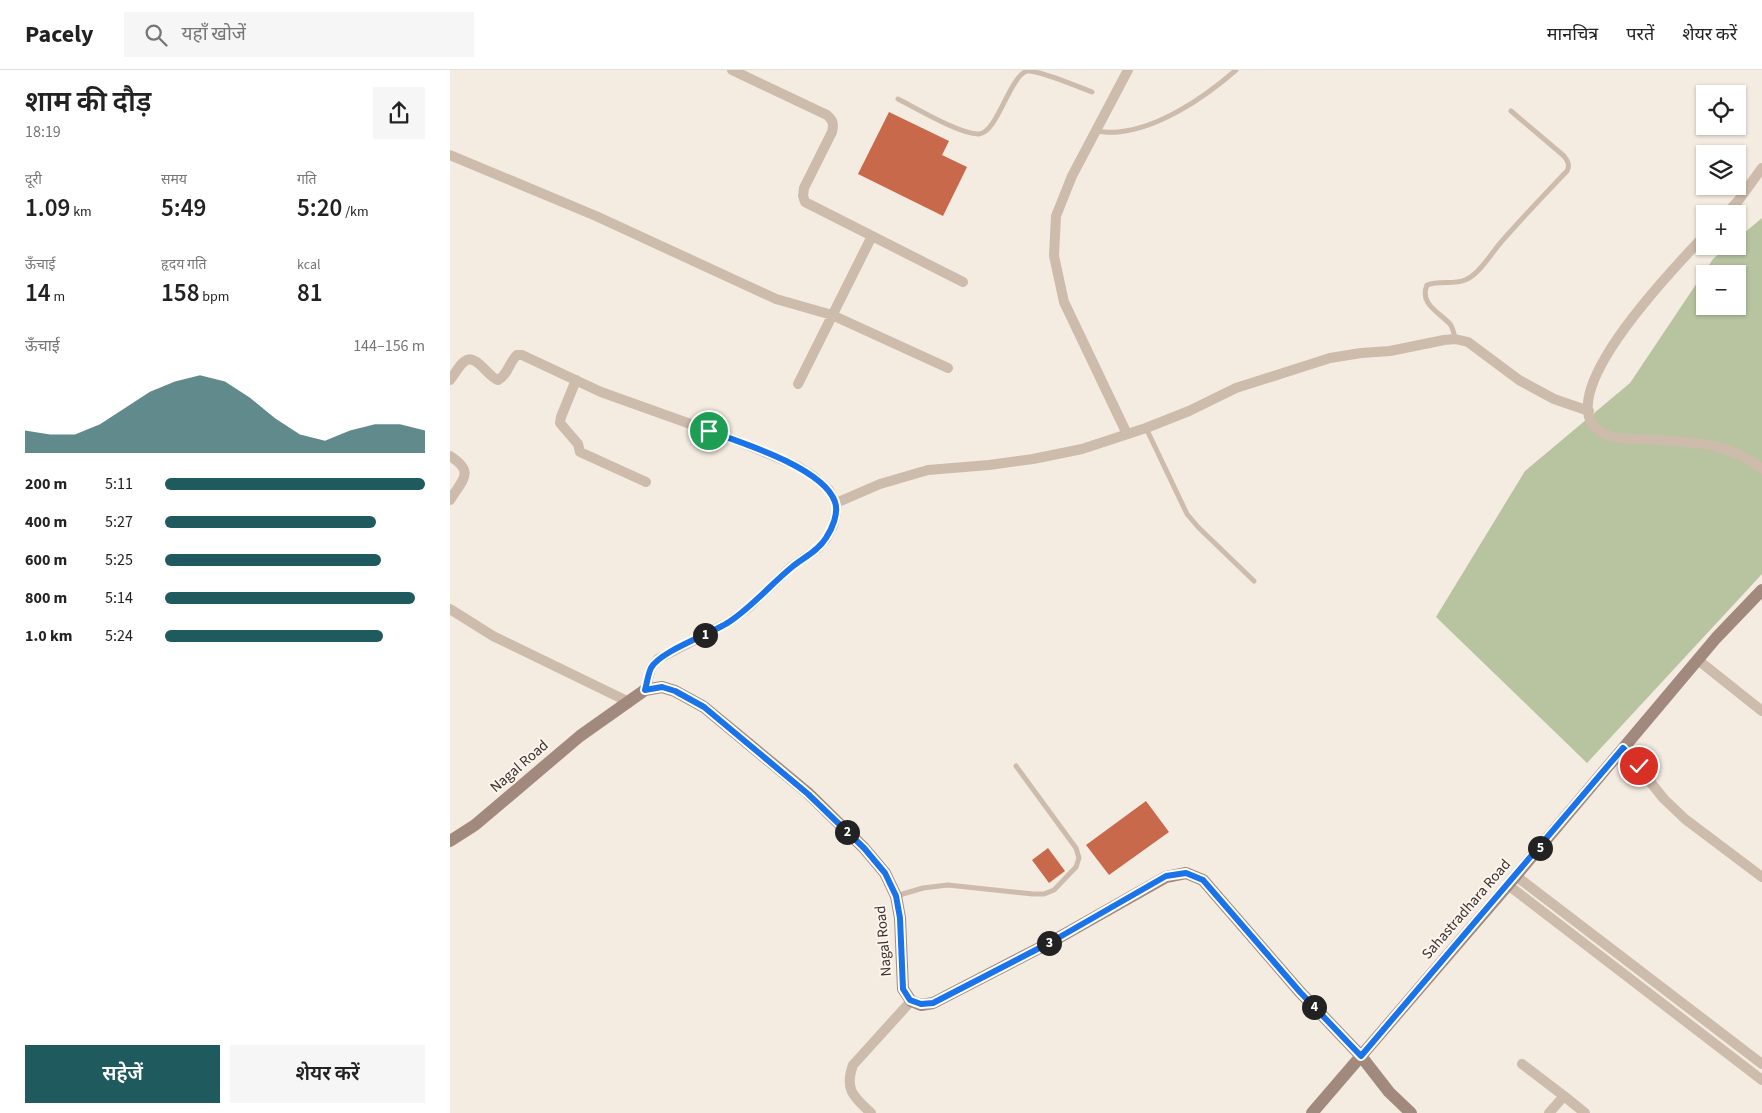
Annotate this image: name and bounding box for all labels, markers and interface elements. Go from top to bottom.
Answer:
search box [124,12,474,57]
text: Pacely [25,17,94,52]
icon: search [142,21,170,49]
text: यहाँ खोजें [182,21,246,48]
text: मानचित्र [1547,22,1598,47]
text: परतें [1626,22,1654,47]
text: शेयर करें [1682,22,1737,47]
text: शाम की दौड़ [25,82,151,122]
map controls [1696,85,1746,315]
button: locate [1696,85,1746,135]
button: share [373,87,425,139]
text: 18:19 [25,121,61,143]
button: layers [1696,145,1746,195]
text: दूरी [25,170,42,190]
text: समय [161,170,187,190]
text: गति [297,170,317,190]
text: 1.09 [25,190,70,226]
text: 5:49 [161,190,206,226]
text: 5:20 [297,190,342,226]
text: km [70,202,92,222]
text: /km [342,202,369,222]
button: + [1696,205,1746,255]
text: ऊँचाई [25,255,55,275]
text: हृदय गति [161,255,207,275]
text: kcal [297,255,321,275]
button: − [1696,265,1746,315]
text: 14 [25,275,51,311]
text: 158 [161,275,199,311]
text: 81 [297,275,323,311]
text: m [51,287,65,307]
text: bpm [199,287,229,307]
text: ऊँचाई [25,335,60,357]
text: 144–156 m [353,335,425,357]
pin [688,410,730,452]
icon: arrive [695,417,723,445]
text: 200 m [25,473,67,495]
text: 5:11 [105,473,133,495]
text: 400 m [25,511,67,533]
text: 5:27 [105,511,133,533]
text: 600 m [25,549,67,571]
text: 5:25 [105,549,133,571]
text: 800 m [25,587,67,609]
text: 5:14 [105,587,133,609]
pin: 1 [692,622,718,648]
text: 1.0 km [25,625,72,647]
text: 5:24 [105,625,133,647]
text: 1 [702,625,709,645]
street label: Nagal Road [486,735,553,798]
pin [1618,745,1660,787]
icon: check [1625,752,1653,780]
pin: 2 [834,820,860,844]
text: 2 [844,822,851,842]
pin: 5 [1528,836,1552,860]
text: 5 [1537,838,1544,858]
street label: Sahastradhara Road [1417,855,1516,964]
street label: Nagal Road [870,905,897,977]
pin: 3 [1036,930,1062,956]
text: 3 [1046,933,1053,953]
pin: 4 [1302,994,1326,1020]
text: 4 [1311,997,1318,1017]
button: सहेजें [25,1045,220,1103]
button: शेयर करें [230,1045,425,1103]

